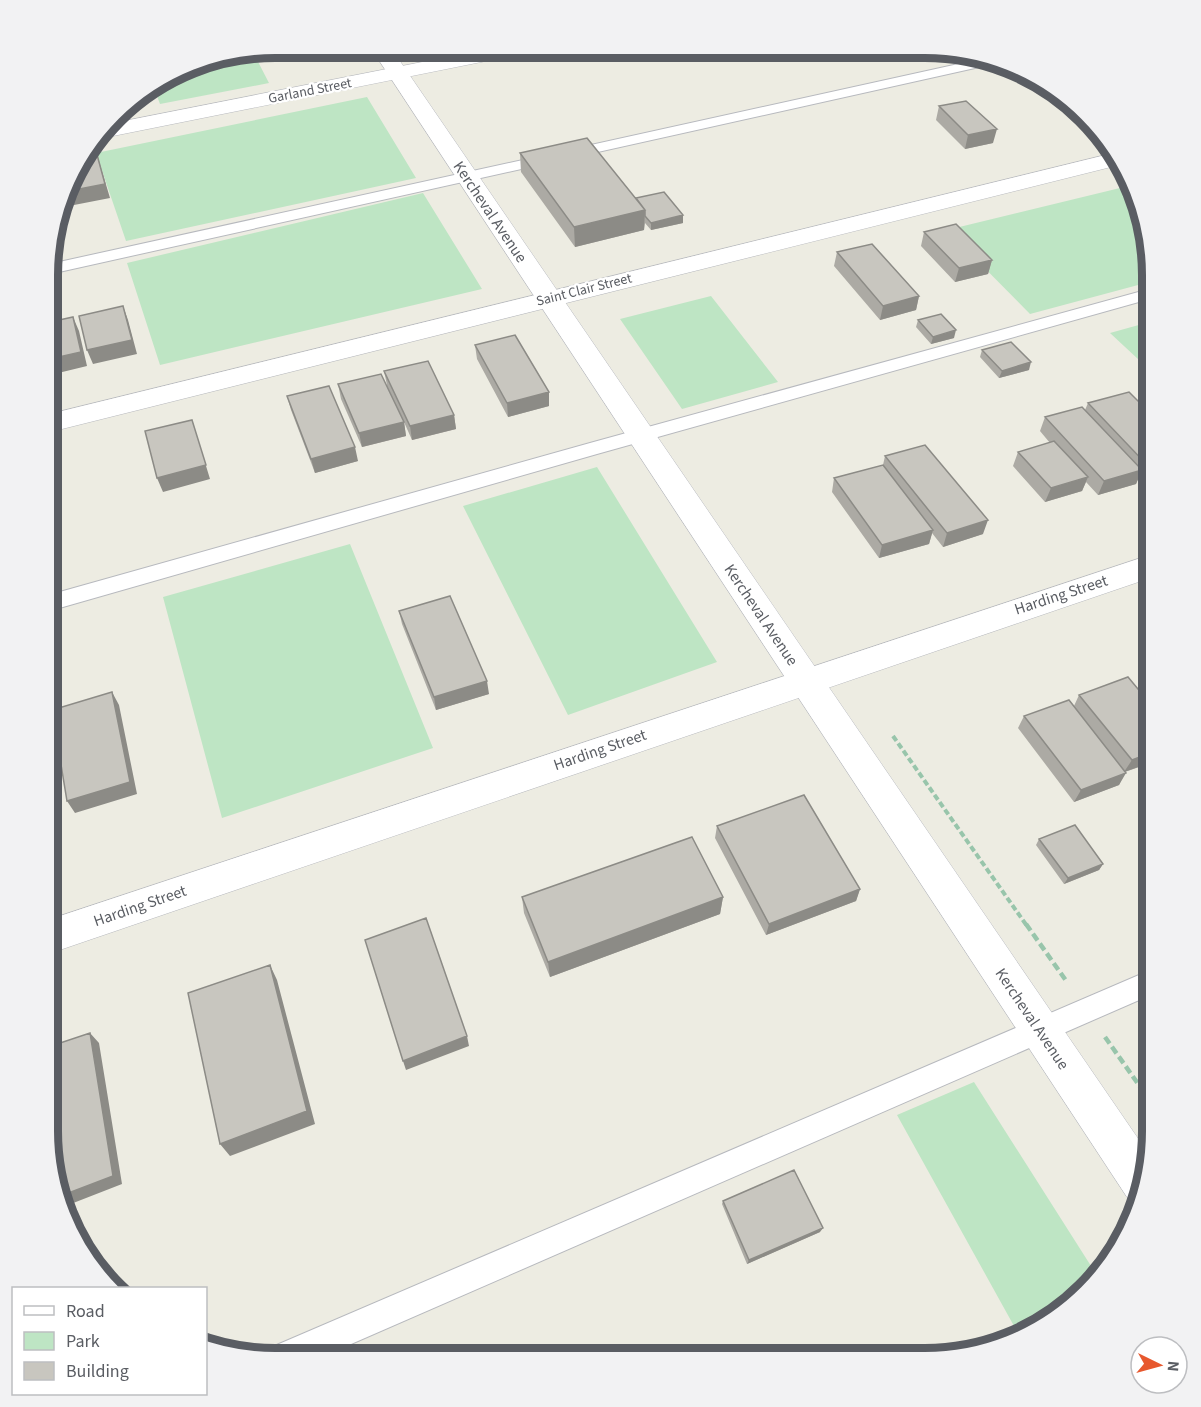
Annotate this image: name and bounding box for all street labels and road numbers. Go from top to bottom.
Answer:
street label: Garland Street [267,73,354,109]
street label: Kercheval Avenue [448,157,532,267]
street label: Saint Clair Street [534,268,634,312]
street label: Kercheval Avenue [719,560,803,670]
street label: Harding Street [1012,569,1111,620]
street label: Harding Street [551,724,650,776]
street label: Harding Street [91,880,190,932]
street label: Kercheval Avenue [990,964,1074,1074]

